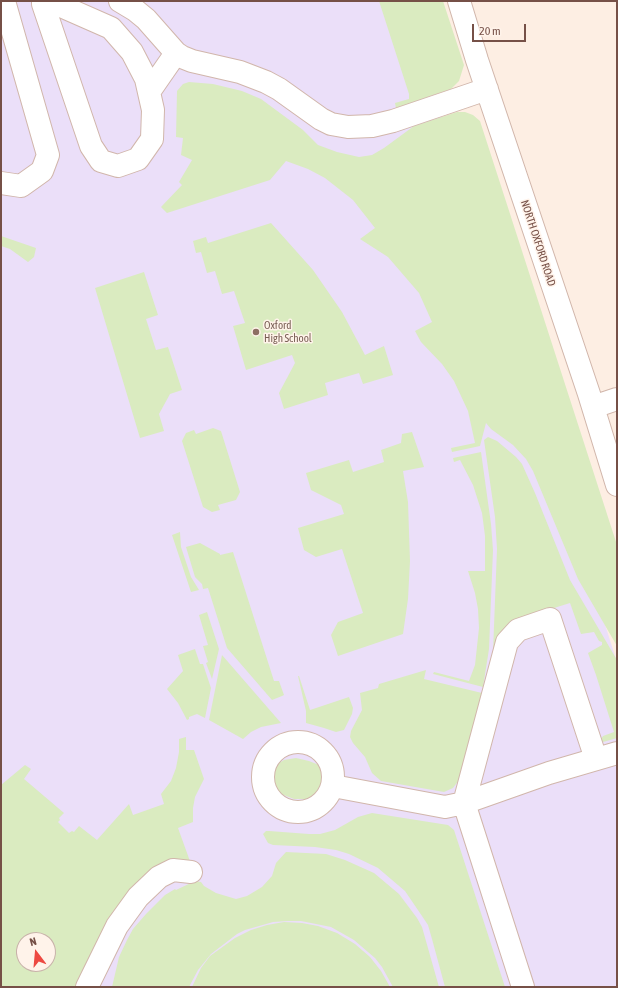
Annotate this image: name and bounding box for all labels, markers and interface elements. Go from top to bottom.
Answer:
scale bar [474,16,528,42]
text: 20 m [479,24,501,38]
street label: NORTH OXFORD ROAD [518,198,558,288]
place label: Oxford High School [264,319,312,345]
marker: Oxford High School [251,327,261,337]
north arrow [16,932,56,972]
text: N [28,935,38,948]

